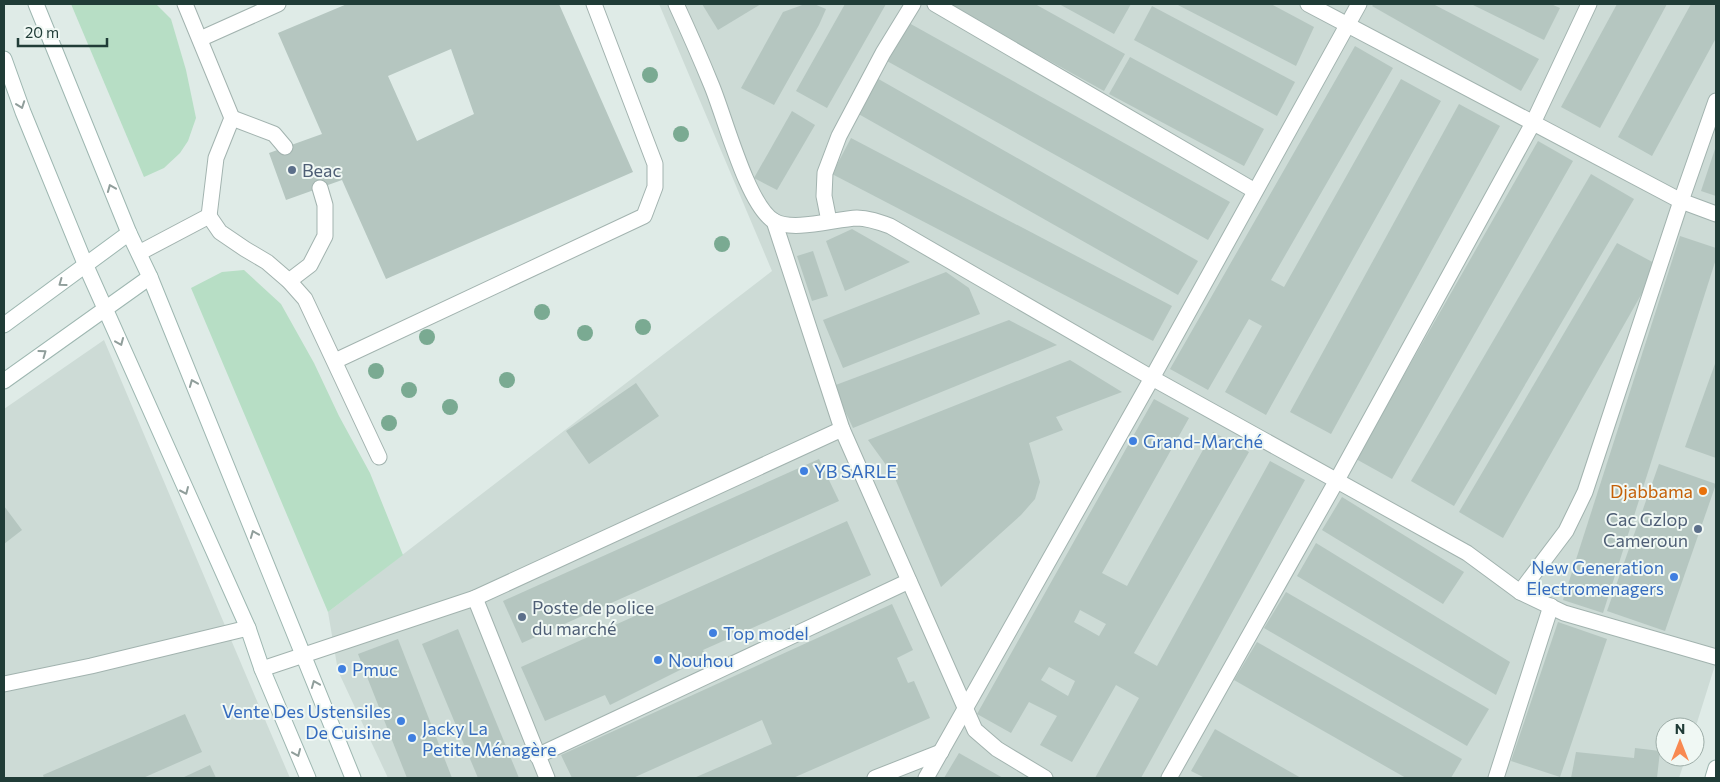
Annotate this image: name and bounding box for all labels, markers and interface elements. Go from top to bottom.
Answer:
scale bar [18,15,106,47]
text: 20 m [25,23,59,41]
one-way arrow [15,100,25,108]
place label: Beac [302,159,342,181]
marker: Beac [286,164,298,176]
one-way arrow [106,184,117,193]
one-way arrow [58,277,68,286]
one-way arrow [114,337,125,346]
one-way arrow [37,350,47,359]
one-way arrow [189,379,199,388]
place label: Grand-Marché [1143,430,1263,452]
marker: Grand-Marché [1127,435,1139,447]
place label: YB SARLE [814,460,897,482]
marker: YB SARLE [798,465,810,477]
place label: Djabbama [1610,480,1693,502]
marker: Djabbama [1697,485,1709,497]
one-way arrow [179,486,190,495]
place label: Cac Gzlop Cameroun [1603,508,1688,551]
marker: Cac Gzlop Cameroun [1692,523,1704,535]
one-way arrow [250,530,261,539]
place label: New Generation Electromenagers [1526,556,1664,599]
marker: New Generation Electromenagers [1668,571,1680,583]
place label: Poste de police du marché [532,596,654,639]
marker: Poste de police du marché [516,611,528,623]
place label: Top model [723,622,809,644]
marker: Top model [707,627,719,639]
place label: Nouhou [668,649,734,671]
marker: Nouhou [652,654,664,666]
place label: Pmuc [352,658,398,680]
marker: Pmuc [336,663,348,675]
one-way arrow [311,680,322,689]
place label: Vente Des Ustensiles De Cuisine [222,700,391,743]
marker: Vente Des Ustensiles De Cuisine [395,715,407,727]
place label: Jacky La Petite Ménagère [422,717,556,760]
north arrow [1655,717,1705,767]
text: N [1675,720,1685,737]
marker: Jacky La Petite Ménagère [406,732,418,744]
one-way arrow [291,748,302,757]

